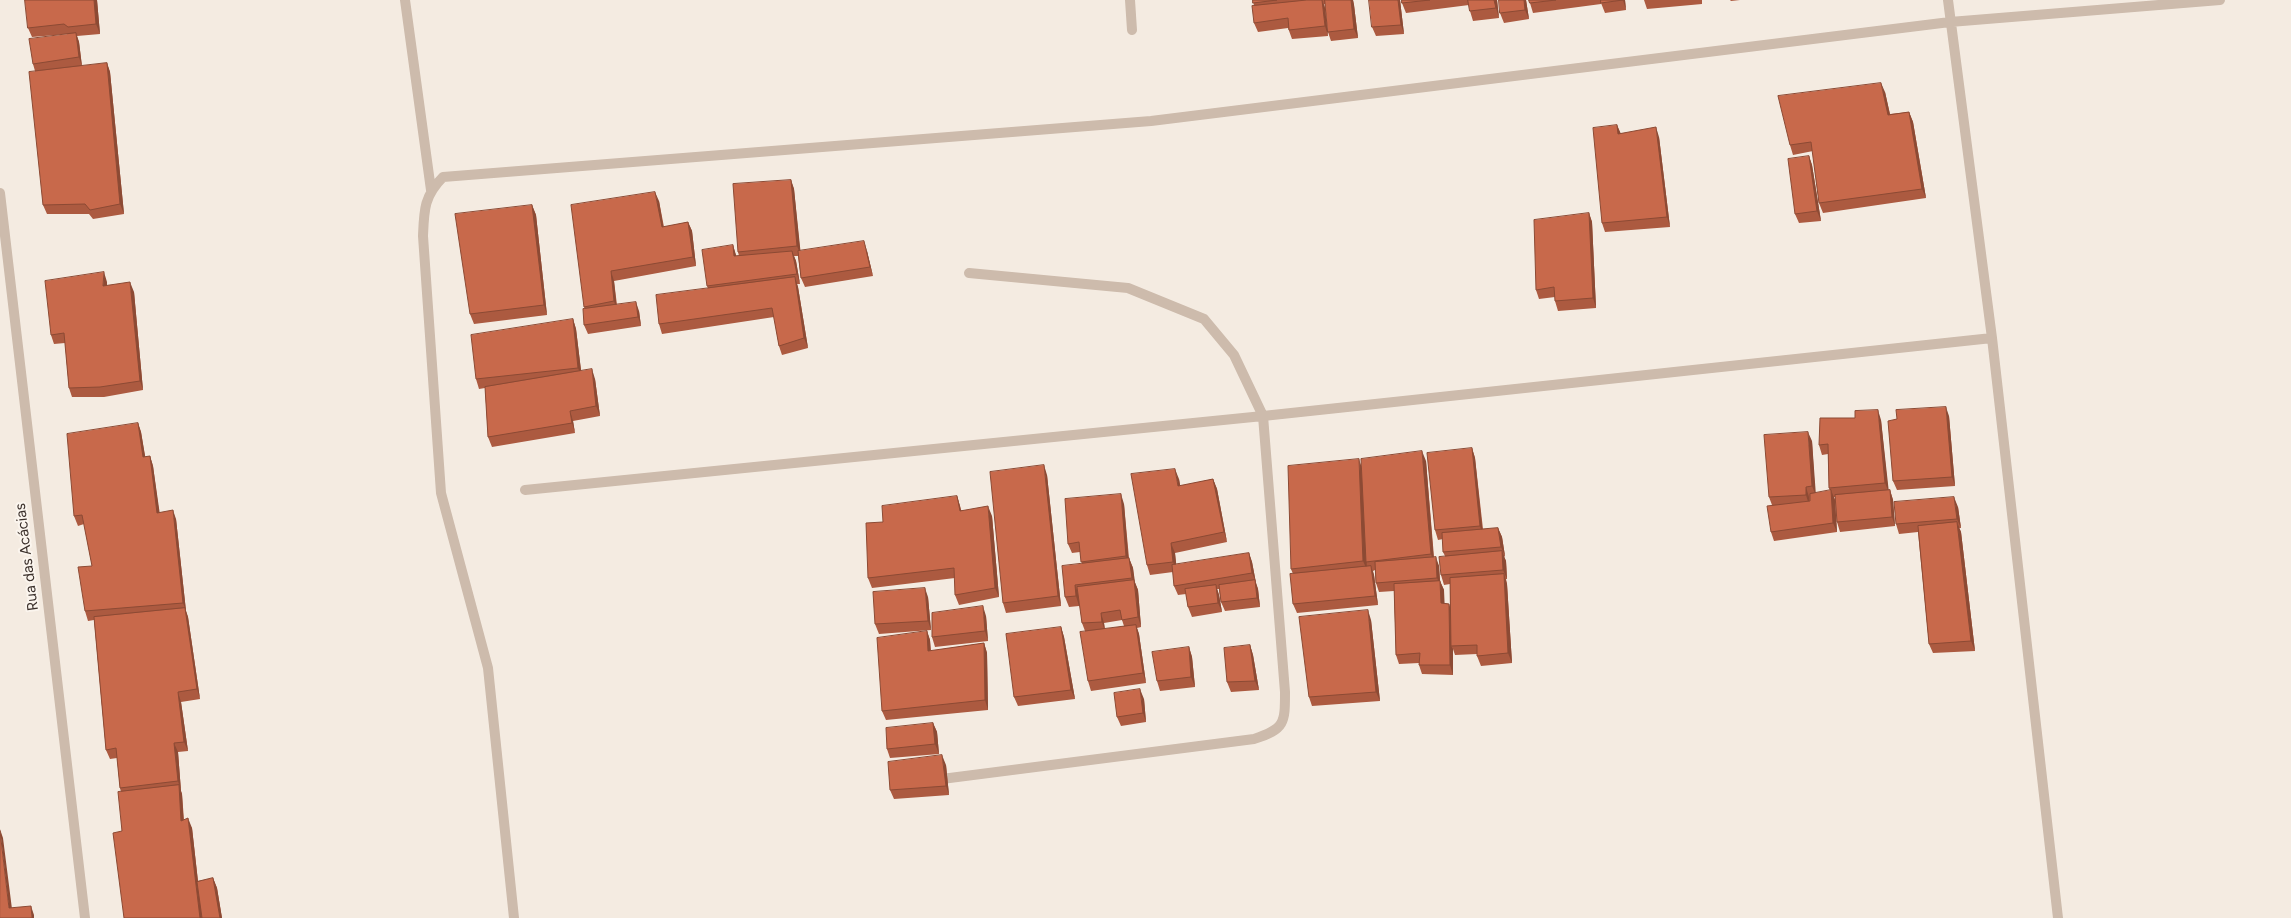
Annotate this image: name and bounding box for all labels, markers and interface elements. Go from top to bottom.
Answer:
street label: Rua das Acácias [11,502,43,612]

